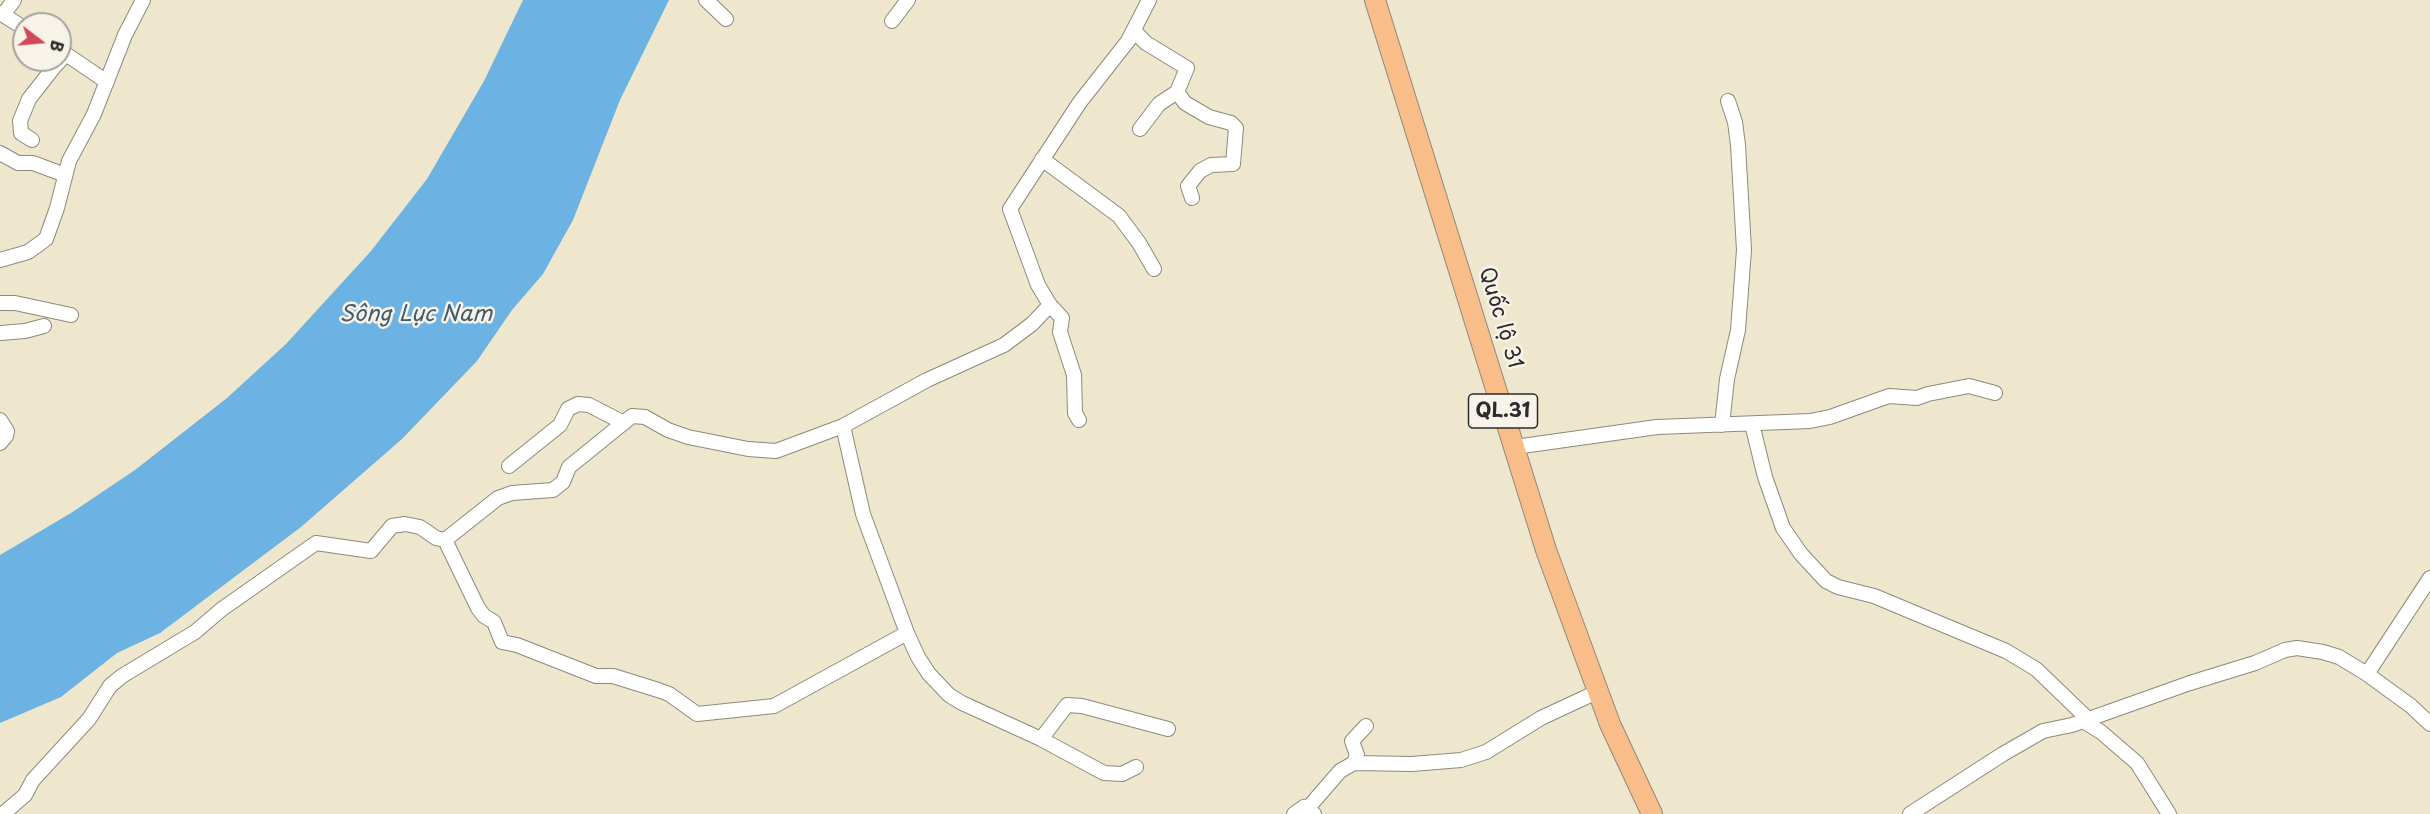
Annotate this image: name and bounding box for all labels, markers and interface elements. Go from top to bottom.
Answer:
north arrow [12,12,72,72]
text: B [44,38,70,55]
street label: Quốc lộ 31 [1473,264,1527,372]
water label: Sông Lục Nam [340,302,492,328]
road number: QL.31 [1468,394,1538,428]

